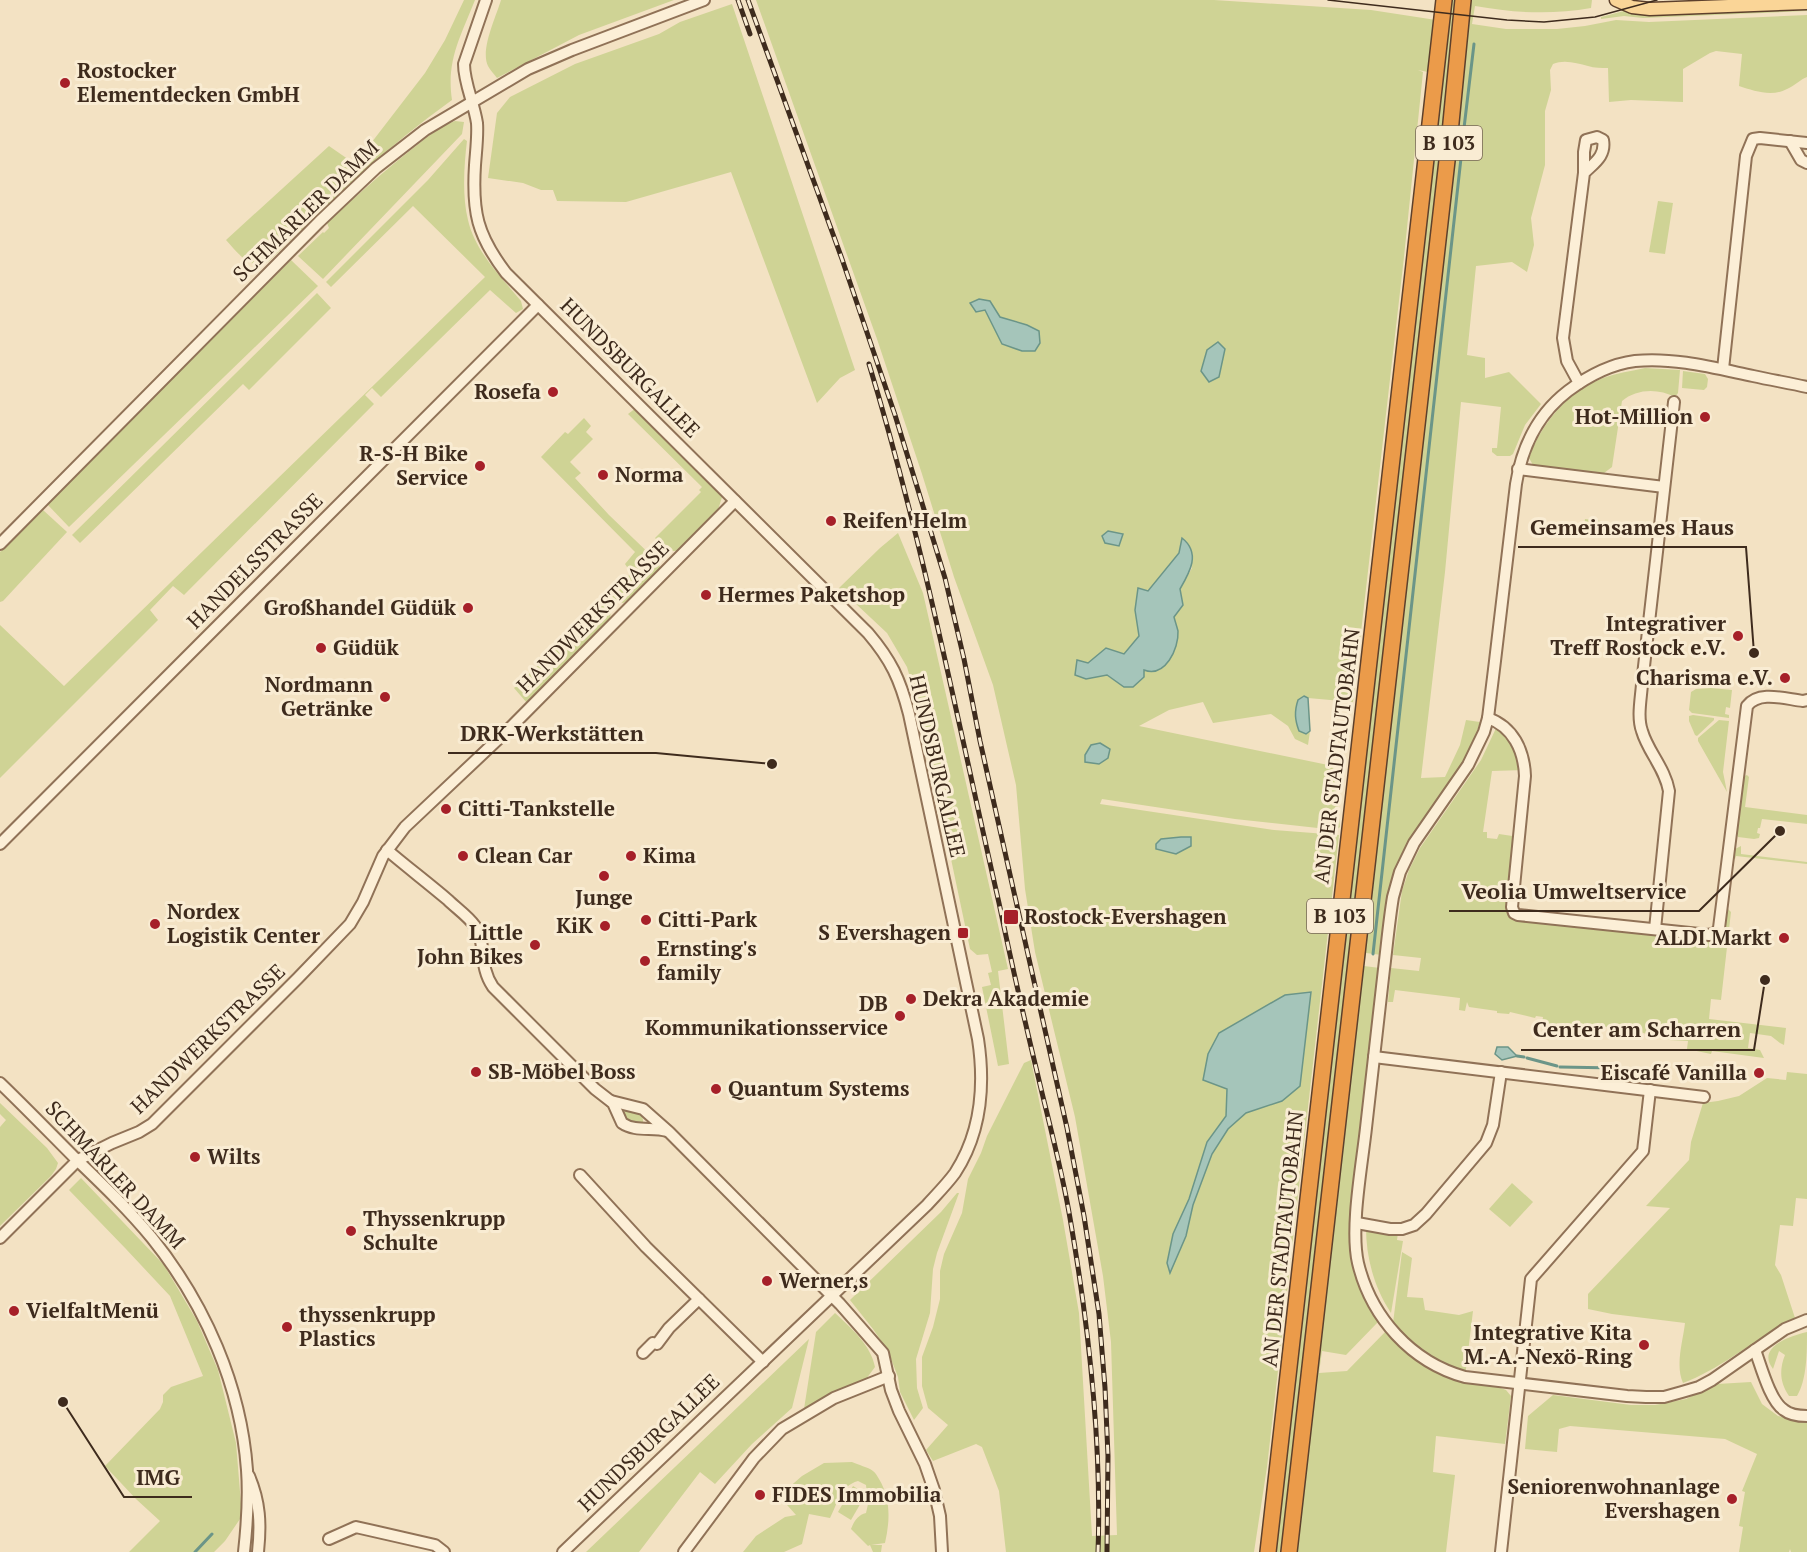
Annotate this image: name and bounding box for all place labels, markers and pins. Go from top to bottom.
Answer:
place label: Rostocker Elementdecken GmbH [77,56,300,108]
marker: Rostocker Elementdecken GmbH [58,76,72,90]
place label: Rosefa [474,377,541,405]
marker: Rosefa [546,385,560,399]
place label: Hot-Million [1575,402,1693,430]
marker: Hot-Million [1698,410,1712,424]
place label: R-S-H Bike Service [359,439,468,491]
marker: R-S-H Bike Service [473,459,487,473]
place label: Norma [615,460,684,488]
marker: Norma [596,468,610,482]
place label: Reifen Helm [843,506,968,534]
callout: Gemeinsames Haus [1518,507,1746,547]
marker: Reifen Helm [824,514,838,528]
place label: Hermes Paketshop [718,580,905,608]
marker: Hermes Paketshop [699,588,713,602]
place label: Großhandel Güdük [264,593,457,621]
marker: Großhandel Güdük [461,601,475,615]
place label: Integrativer Treff Rostock e.V. [1550,609,1726,661]
marker: Integrativer Treff Rostock e.V. [1731,629,1745,643]
place label: Güdük [333,633,400,661]
marker: Güdük [314,641,328,655]
place label: Charisma e.V. [1636,663,1773,691]
place label: Nordmann Getränke [265,670,373,722]
marker: Charisma e.V. [1778,671,1792,685]
marker: Nordmann Getränke [378,690,392,704]
callout: DRK-Werkstätten [448,713,656,753]
place label: Citti-Tankstelle [458,794,615,822]
marker: Citti-Tankstelle [439,802,453,816]
place label: Clean Car [475,841,572,869]
place label: Kima [643,841,696,869]
marker: Clean Car [456,849,470,863]
marker: Kima [624,849,638,863]
marker: Junge [597,869,611,883]
callout: Veolia Umweltservice [1449,871,1699,911]
place label: Junge [575,883,633,911]
place label: Nordex Logistik Center [167,897,320,949]
place label: Rostock-Evershagen [1024,902,1227,930]
place label: Citti-Park [658,905,758,933]
marker: Rostock-Evershagen [1002,908,1020,926]
place label: KiK [556,911,593,939]
marker: Citti-Park [639,913,653,927]
marker: Nordex Logistik Center [148,917,162,931]
place label: Little John Bikes [417,918,523,970]
place label: S Evershagen [818,918,951,946]
marker: KiK [598,919,612,933]
place label: ALDI Markt [1655,923,1773,951]
marker: S Evershagen [956,926,970,940]
marker: ALDI Markt [1777,931,1791,945]
place label: Ernsting's family [657,934,757,986]
marker: Little John Bikes [528,938,542,952]
marker: Ernsting's family [638,954,652,968]
place label: Dekra Akademie [923,984,1089,1012]
place label: DB Kommunikationsservice [645,989,888,1041]
marker: Dekra Akademie [904,992,918,1006]
marker: DB Kommunikationsservice [893,1009,907,1023]
callout: Center am Scharren [1521,1010,1754,1050]
place label: SB-Möbel Boss [488,1057,635,1085]
place label: Eiscafé Vanilla [1600,1058,1747,1086]
marker: SB-Möbel Boss [469,1065,483,1079]
marker: Eiscafé Vanilla [1752,1066,1766,1080]
place label: Quantum Systems [728,1074,909,1102]
marker: Quantum Systems [709,1082,723,1096]
place label: Wilts [207,1142,261,1170]
marker: Wilts [188,1150,202,1164]
place label: Thyssenkrupp Schulte [363,1204,505,1256]
marker: Thyssenkrupp Schulte [344,1224,358,1238]
place label: Werner,s [779,1266,868,1294]
marker: Werner,s [760,1274,774,1288]
place label: VielfaltMenü [26,1296,159,1324]
place label: thyssenkrupp Plastics [299,1300,436,1352]
marker: VielfaltMenü [7,1304,21,1318]
place label: Integrative Kita M.-A.-Nexö-Ring [1464,1318,1633,1370]
marker: thyssenkrupp Plastics [280,1320,294,1334]
marker: Integrative Kita M.-A.-Nexö-Ring [1637,1338,1651,1352]
callout: IMG [124,1457,192,1497]
place label: Seniorenwohnanlage Evershagen [1508,1472,1720,1524]
place label: FIDES Immobilia [772,1480,942,1508]
marker: FIDES Immobilia [753,1488,767,1502]
marker: Seniorenwohnanlage Evershagen [1725,1492,1739,1506]

